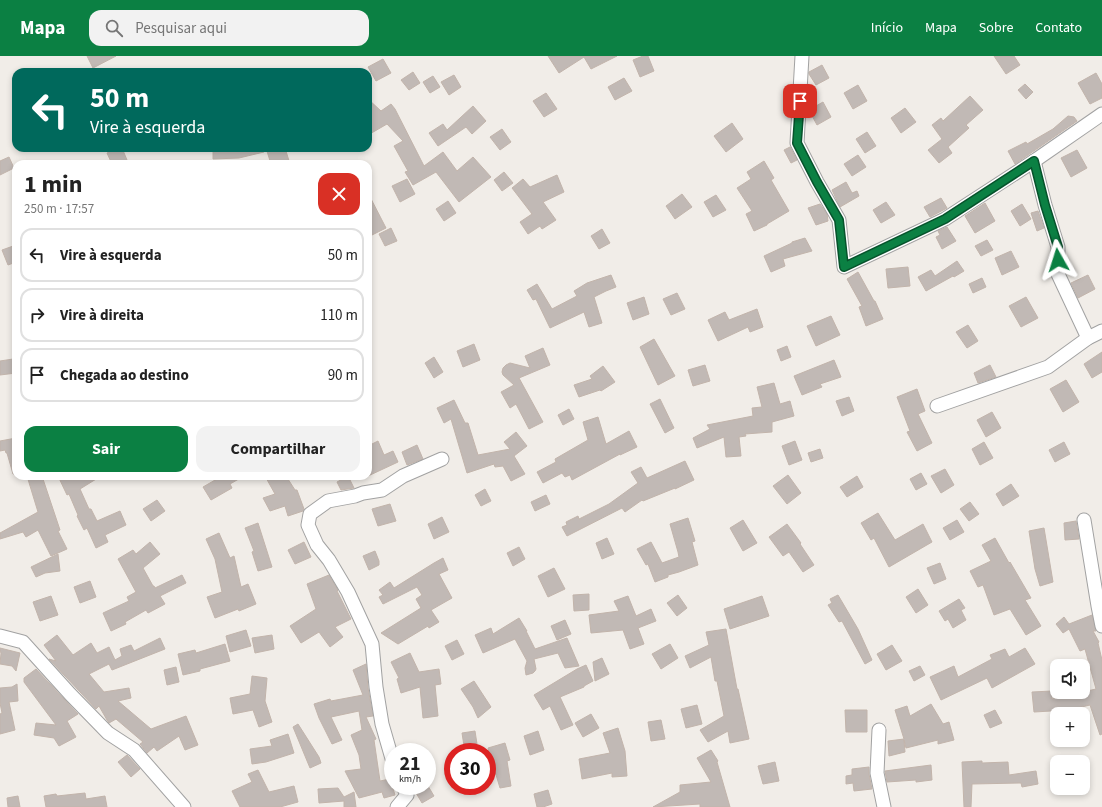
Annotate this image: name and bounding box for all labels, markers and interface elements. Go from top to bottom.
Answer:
search box [89,10,369,46]
text: Mapa [20,15,65,42]
icon: search [103,17,125,39]
text: Pesquisar aqui [135,18,227,39]
text: Início [871,18,903,38]
text: Mapa [925,18,957,38]
text: Sobre [979,18,1013,38]
text: Contato [1035,18,1082,38]
text: 50 m [90,78,149,118]
icon: left [24,84,76,136]
pin [783,84,817,118]
icon: arrive [789,90,811,112]
text: Vire à esquerda [90,115,205,140]
text: 1 min [24,167,82,202]
button: close [318,173,360,215]
text: 250 m · 17:57 [24,200,94,218]
position arrow [1037,239,1079,281]
icon: left [26,244,48,266]
text: Vire à esquerda [60,245,162,266]
text: 50 m [328,245,358,266]
icon: right [26,304,48,326]
text: Vire à direita [60,305,144,326]
text: 110 m [320,305,358,326]
icon: arrive [26,364,48,386]
text: Chegada ao destino [60,365,189,386]
text: 90 m [328,365,358,386]
button: Sair [24,426,188,472]
button: Compartilhar [196,426,360,472]
map controls [1050,659,1090,795]
button: sound [1050,659,1090,699]
button: + [1050,707,1090,747]
speed limit sign: 30 [444,743,496,795]
text: 21 [399,750,421,778]
button: − [1050,755,1090,795]
text: km/h [399,772,421,786]

